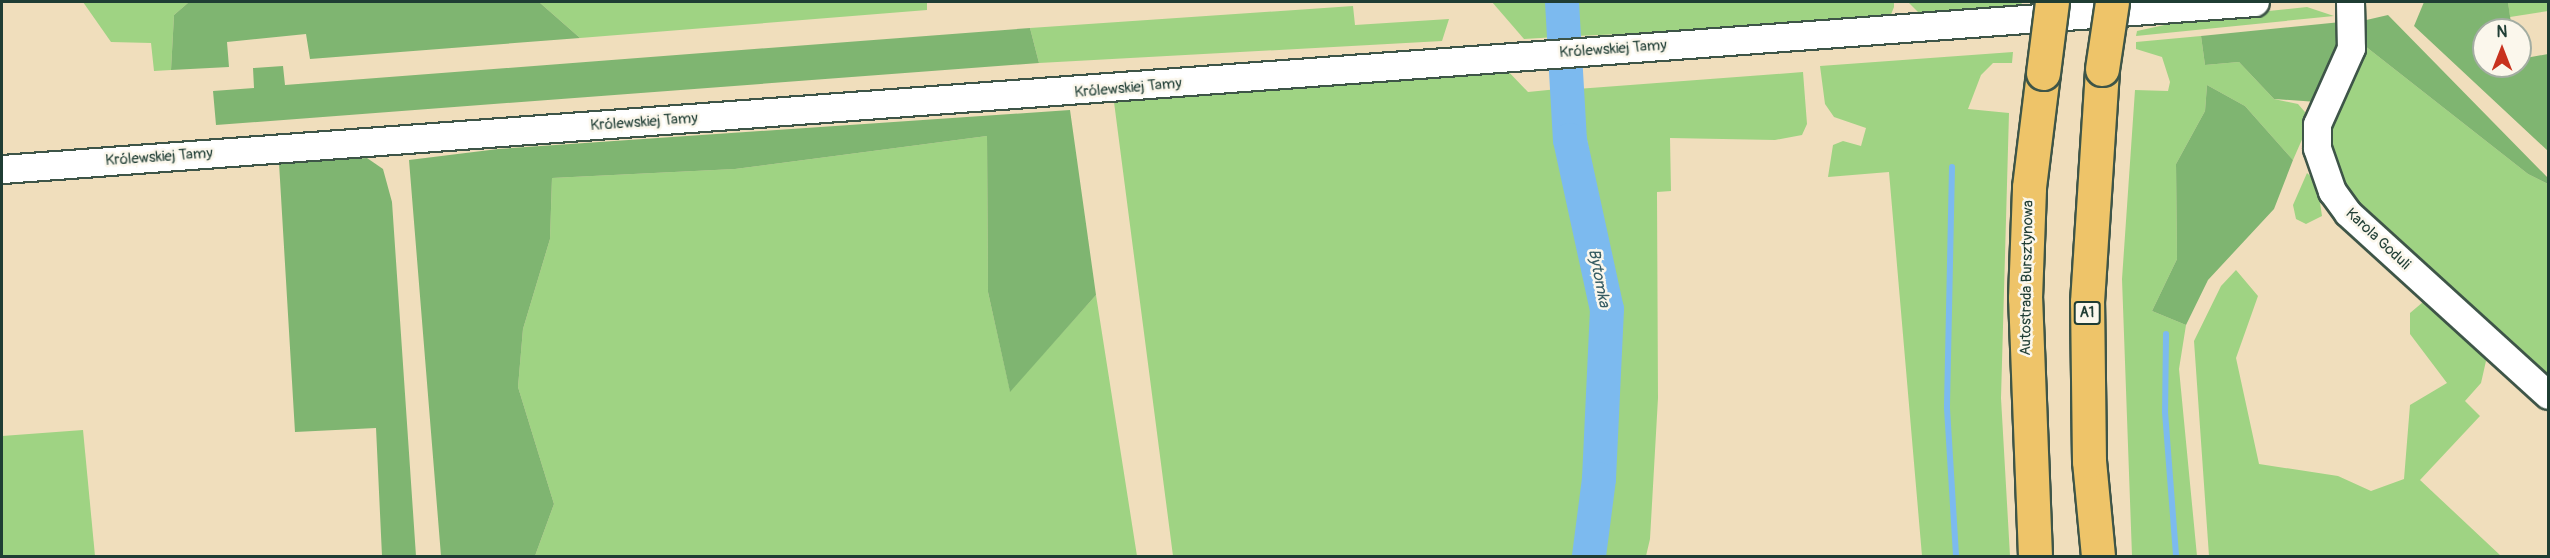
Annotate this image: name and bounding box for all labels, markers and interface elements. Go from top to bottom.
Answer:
north arrow [2472,18,2532,78]
text: N [2497,22,2507,42]
street label: Królewskiej Tamy [1559,36,1667,62]
street label: Królewskiej Tamy [1074,74,1182,102]
street label: Królewskiej Tamy [590,109,698,135]
street label: Królewskiej Tamy [105,144,213,170]
street label: Autostrada Bursztynowa [2017,200,2037,356]
street label: Karola Goduli [2342,204,2414,274]
water label: Bytomka [1584,247,1614,309]
road number: A1 [2074,302,2100,324]

